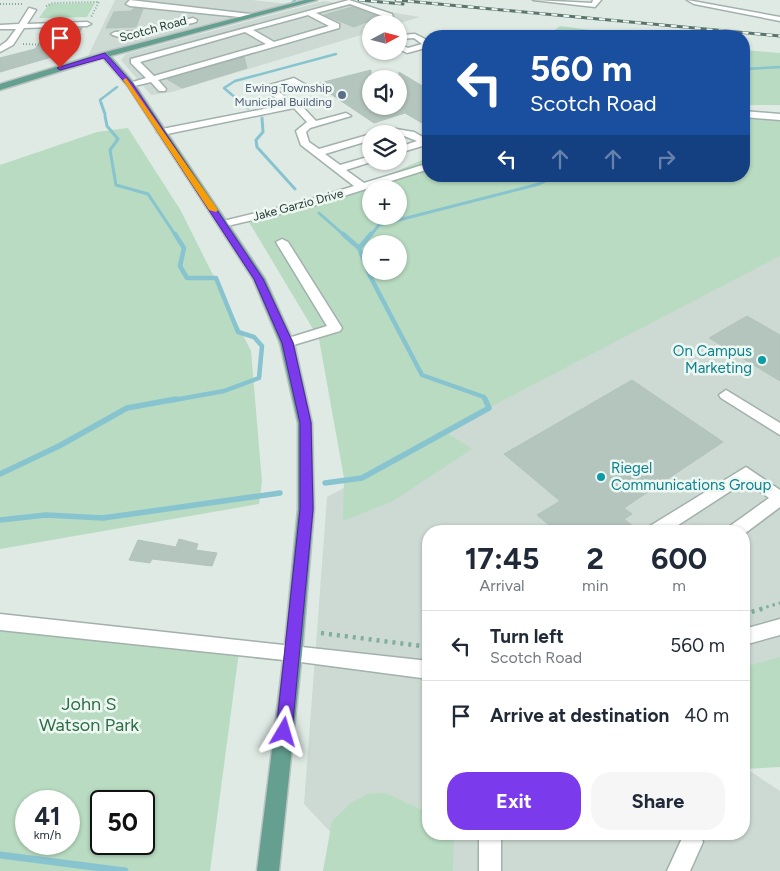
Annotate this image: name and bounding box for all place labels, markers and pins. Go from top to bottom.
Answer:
pin [39,17,81,68]
place label: Ewing Township Municipal Building [235,81,332,109]
marker: Ewing Township Municipal Building [336,89,348,101]
place label: On Campus Marketing [673,342,752,377]
marker: On Campus Marketing [756,354,768,366]
place label: Riegel Communications Group [611,459,771,494]
marker: Riegel Communications Group [595,471,607,483]

